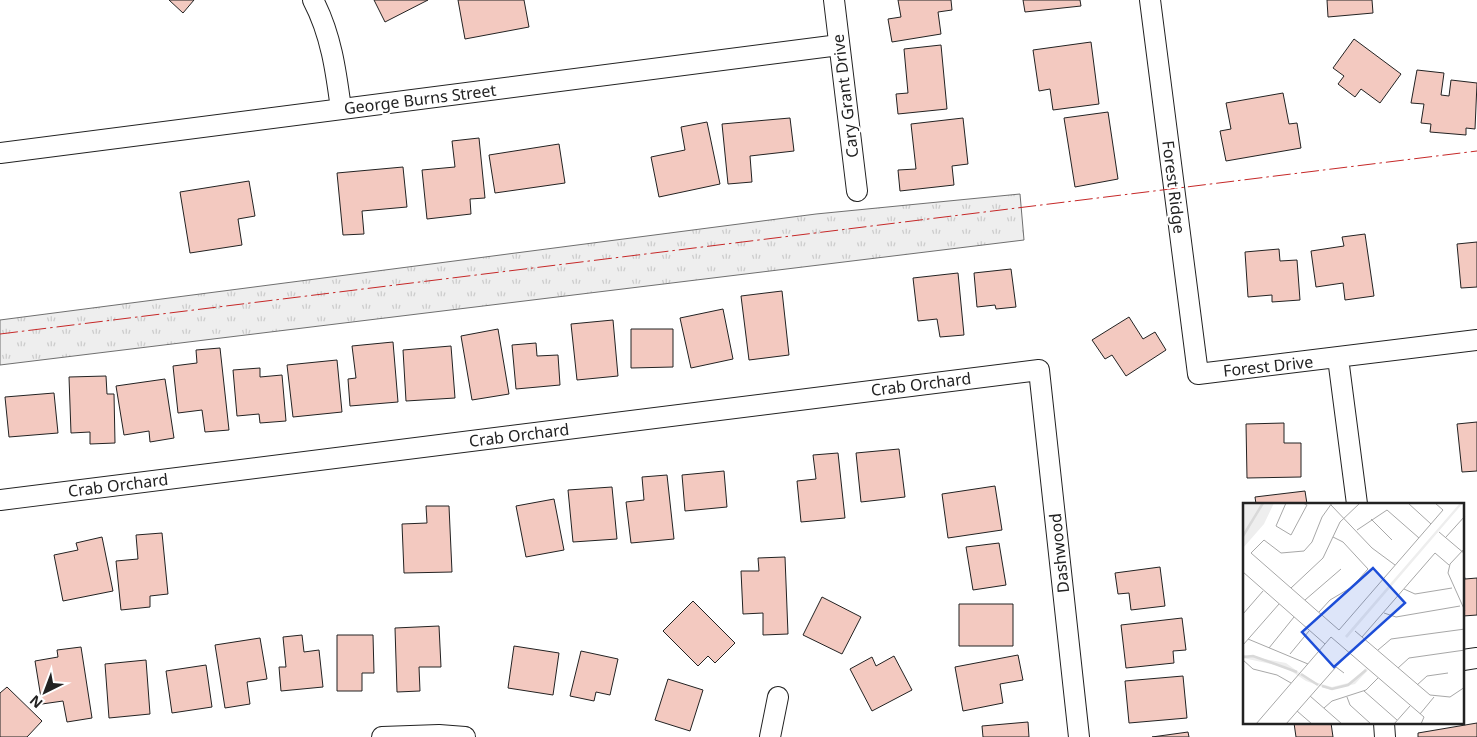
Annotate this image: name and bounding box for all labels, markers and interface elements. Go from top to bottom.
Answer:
street label: Cary Grant Drive [827,33,863,159]
street label: George Burns Street [343,79,498,119]
street label: Forest Ridge [1157,139,1191,235]
street label: Forest Drive [1222,350,1314,382]
street label: Crab Orchard [870,367,972,401]
street label: Crab Orchard [468,418,570,452]
street label: Crab Orchard [67,468,169,502]
inset map [1243,503,1464,724]
street label: Dashwood [1044,512,1074,594]
north arrow [20,667,70,717]
text: N [25,691,47,713]

